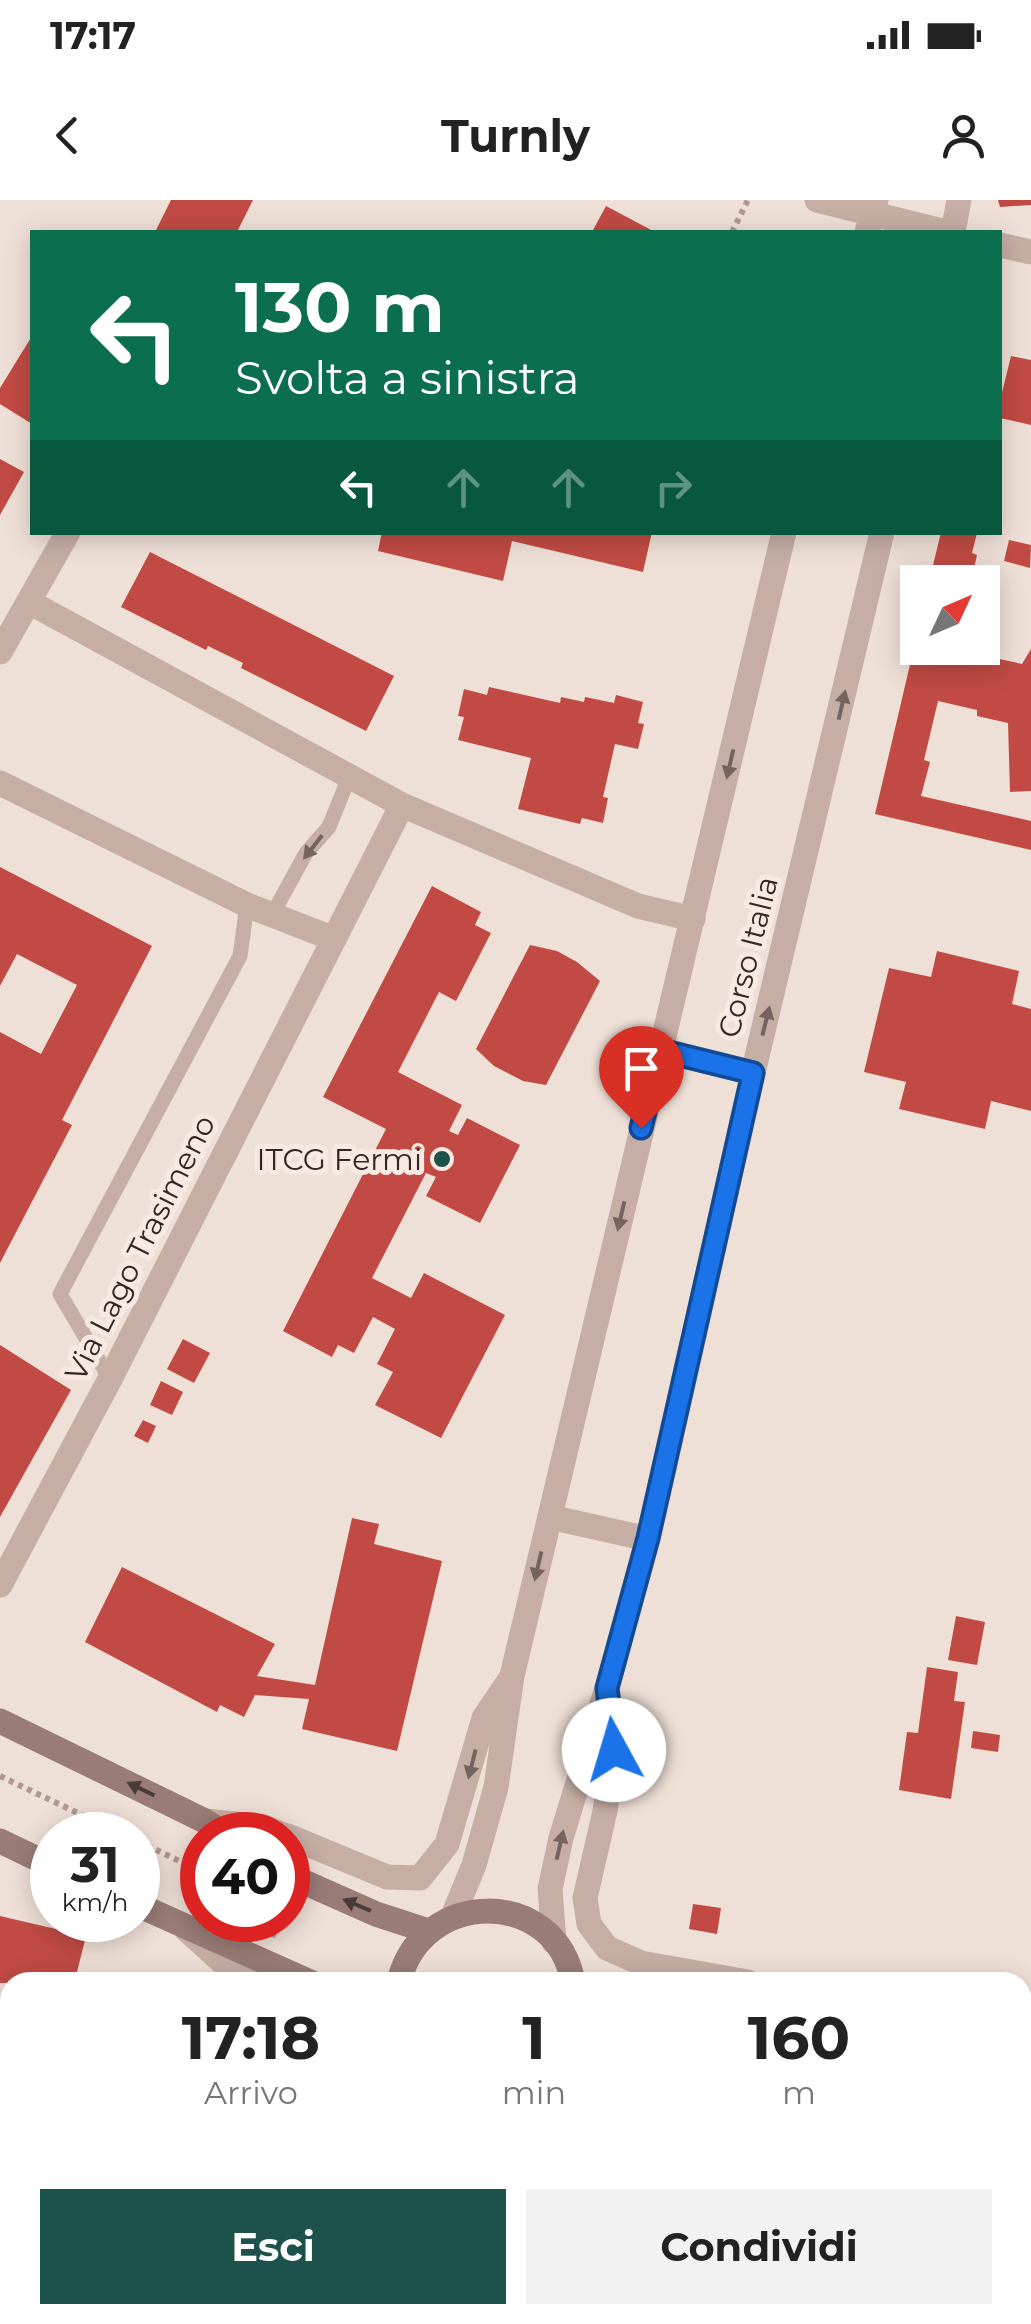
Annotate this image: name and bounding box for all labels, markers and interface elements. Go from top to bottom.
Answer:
text: 17:17 [50,12,136,59]
icon: back [40,108,95,163]
text: Turnly [441,108,590,163]
icon: person [936,108,991,163]
text: 130 m [235,264,445,350]
icon: left [70,270,200,400]
text: Svolta a sinistra [235,350,580,405]
icon: left [331,460,386,515]
icon: ahead [436,460,491,515]
icon: ahead [541,460,596,515]
icon: right [646,460,701,515]
north arrow [900,565,1000,665]
map controls [900,565,1000,665]
one-way arrow [835,689,850,720]
one-way arrow [722,749,737,780]
one-way arrow [303,834,324,859]
street label: Corso Italia [710,873,786,1041]
one-way arrow [759,1005,775,1036]
pin [599,1026,684,1129]
icon: arrive [614,1041,669,1096]
street label: Via Lago Trasimeno [57,1109,223,1387]
place label: ITCG Fermi [256,1141,422,1178]
marker: ITCG Fermi [431,1148,453,1170]
one-way arrow [613,1201,628,1232]
one-way arrow [530,1551,545,1582]
position arrow [562,1698,666,1802]
one-way arrow [463,1749,479,1780]
one-way arrow [126,1781,155,1798]
speed limit sign: 40 [180,1812,310,1942]
one-way arrow [553,1829,568,1860]
text: 31 [70,1834,120,1895]
text: km/h [62,1887,128,1917]
one-way arrow [341,1897,371,1913]
text: 17:18 [182,2001,320,2074]
text: 1 [522,2001,546,2074]
text: 160 [748,2001,850,2074]
text: Arrivo [204,2073,298,2112]
text: min [502,2073,566,2112]
text: m [782,2073,816,2112]
button: Esci [40,2189,506,2304]
button: Condividi [526,2189,992,2304]

